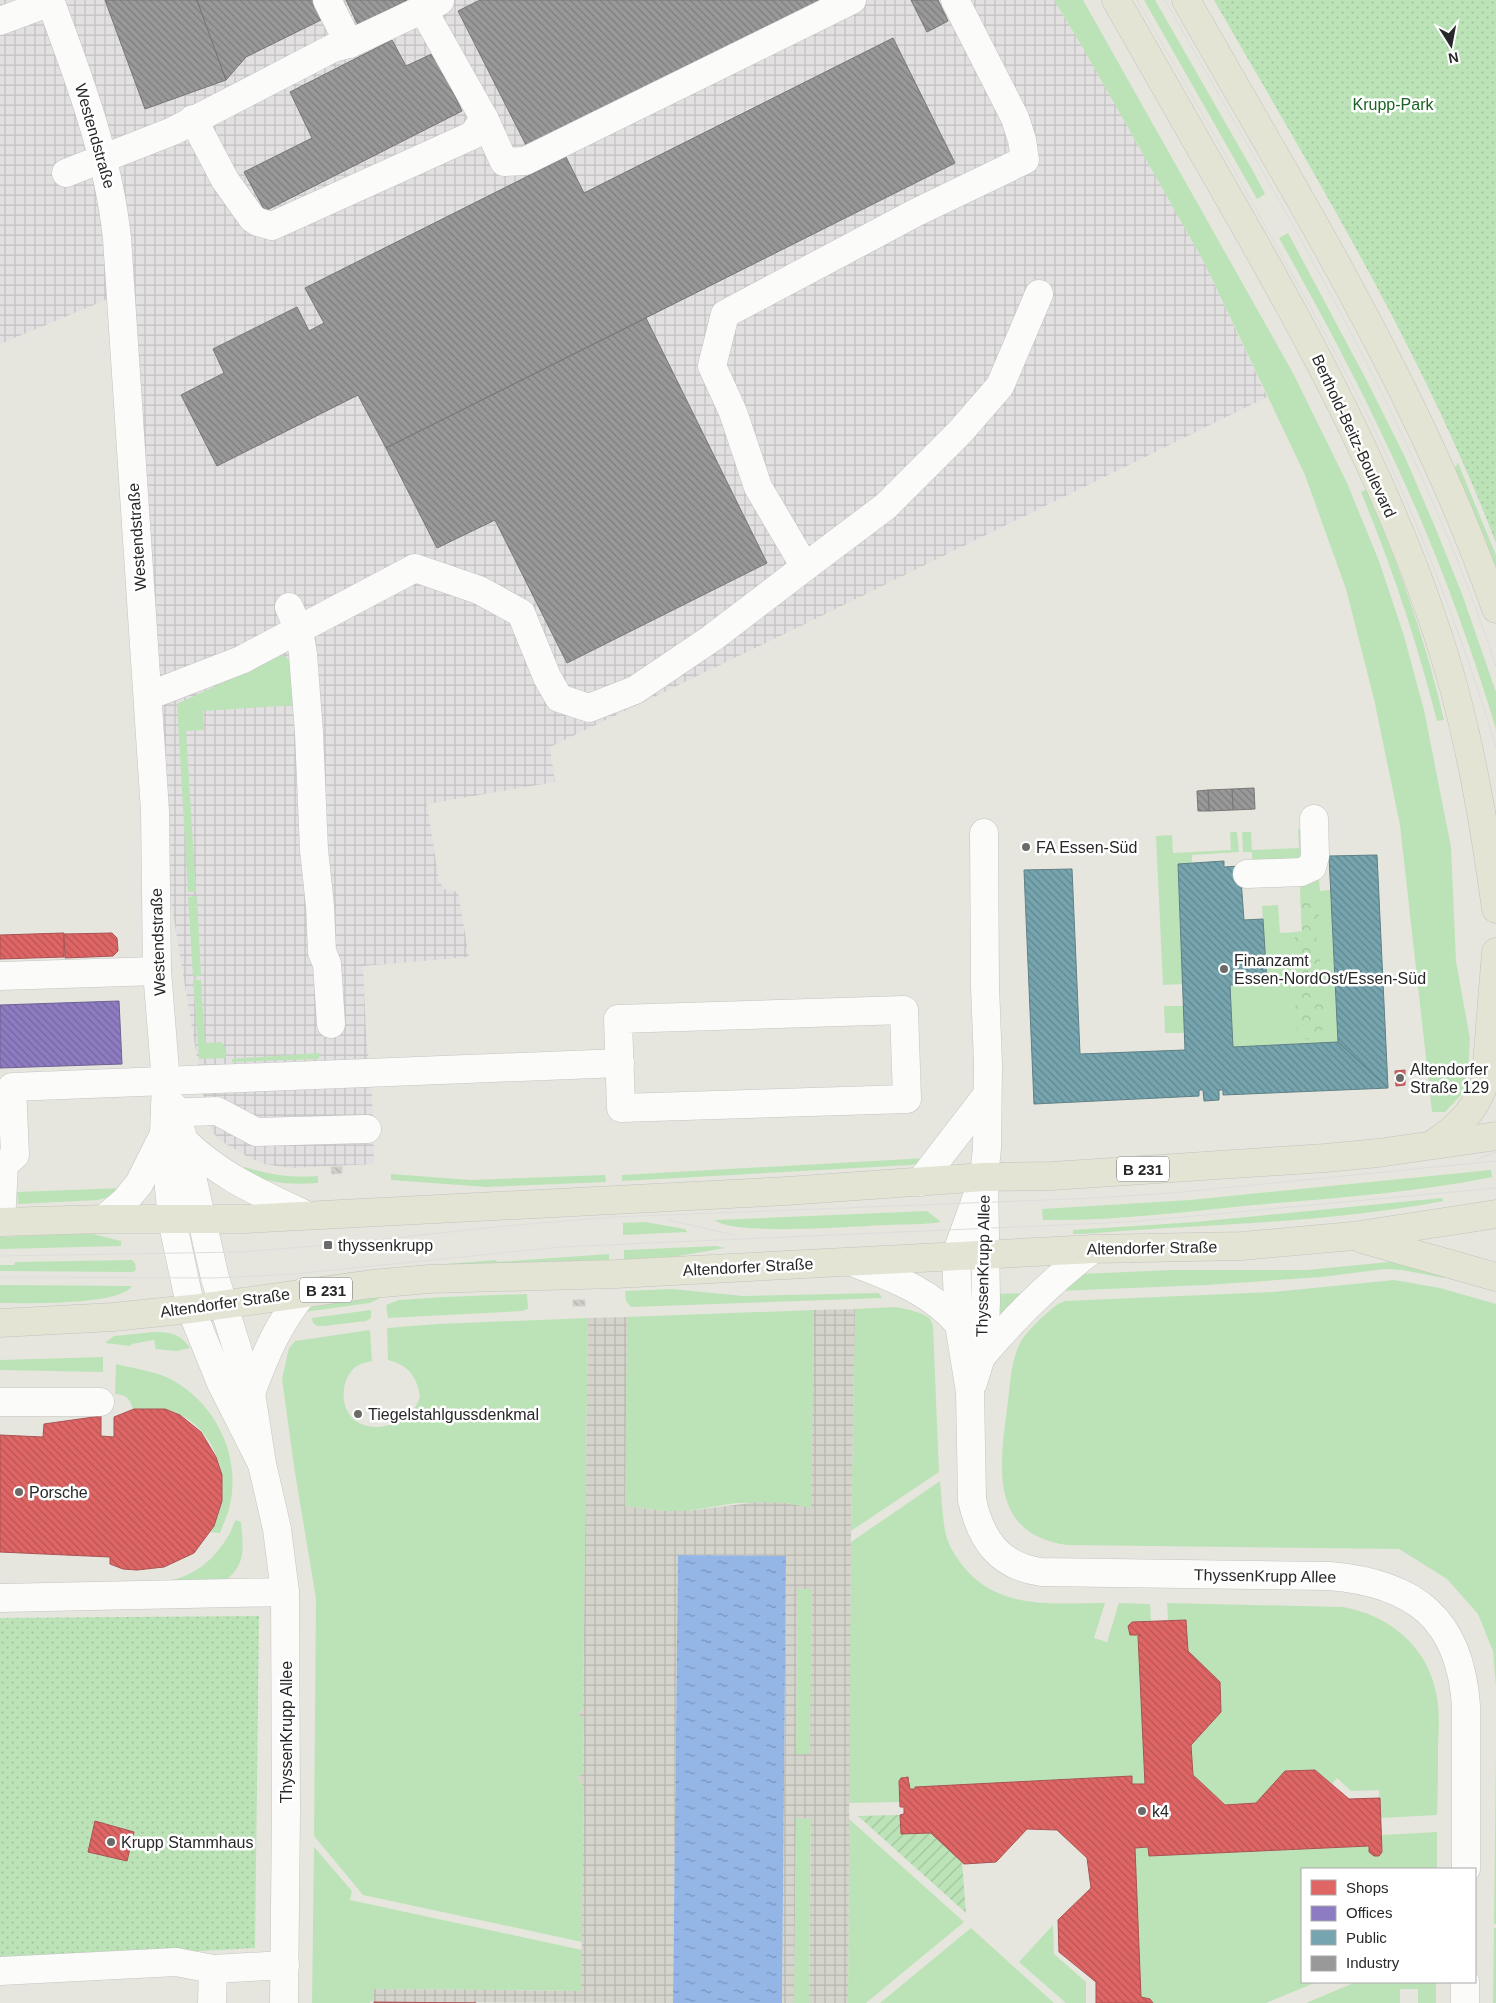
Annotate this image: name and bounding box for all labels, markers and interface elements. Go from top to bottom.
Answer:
north arrow [1426,20,1476,70]
text: N [1447,49,1460,67]
street label: Westendstraße [72,82,118,190]
park label: Krupp-Park [1353,96,1434,113]
street label: Berthold-Beitz-Boulevard [1309,352,1399,520]
street label: Westendstraße [125,482,149,592]
place label: FA Essen-Süd [1036,839,1137,856]
marker: FA Essen-Süd [1020,841,1032,853]
street label: Westendstraße [148,888,168,996]
place label: Finanzamt Essen-NordOst/Essen-Süd [1234,952,1426,987]
marker: Finanzamt Essen-NordOst/Essen-Süd [1218,963,1230,975]
place label: Altendorfer Straße 129 [1410,1061,1489,1096]
marker: Altendorfer Straße 129 [1394,1072,1406,1084]
road number: B 231 [1117,1156,1169,1182]
street label: ThyssenKrupp Allee [973,1195,993,1337]
place label: thyssenkrupp [338,1237,433,1254]
street label: Altendorfer Straße [1086,1238,1218,1258]
marker: thyssenkrupp [322,1239,334,1251]
street label: Altendorfer Straße [682,1255,814,1279]
road number: B 231 [300,1278,352,1302]
street label: Altendorfer Straße [159,1285,291,1321]
place label: Tiegelstahlgussdenkmal [368,1406,539,1423]
marker: Tiegelstahlgussdenkmal [352,1408,364,1420]
place label: Porsche [29,1484,88,1501]
marker: Porsche [13,1486,25,1498]
street label: ThyssenKrupp Allee [1194,1566,1336,1586]
street label: ThyssenKrupp Allee [278,1661,295,1803]
place label: k4 [1152,1803,1169,1820]
marker: k4 [1136,1805,1148,1817]
place label: Krupp Stammhaus [121,1834,254,1851]
marker: Krupp Stammhaus [105,1836,117,1848]
legend [1301,1868,1476,1983]
text: Shops [1346,1879,1389,1896]
text: Offices [1346,1904,1392,1921]
text: Public [1346,1929,1387,1946]
text: Industry [1346,1954,1400,1971]

